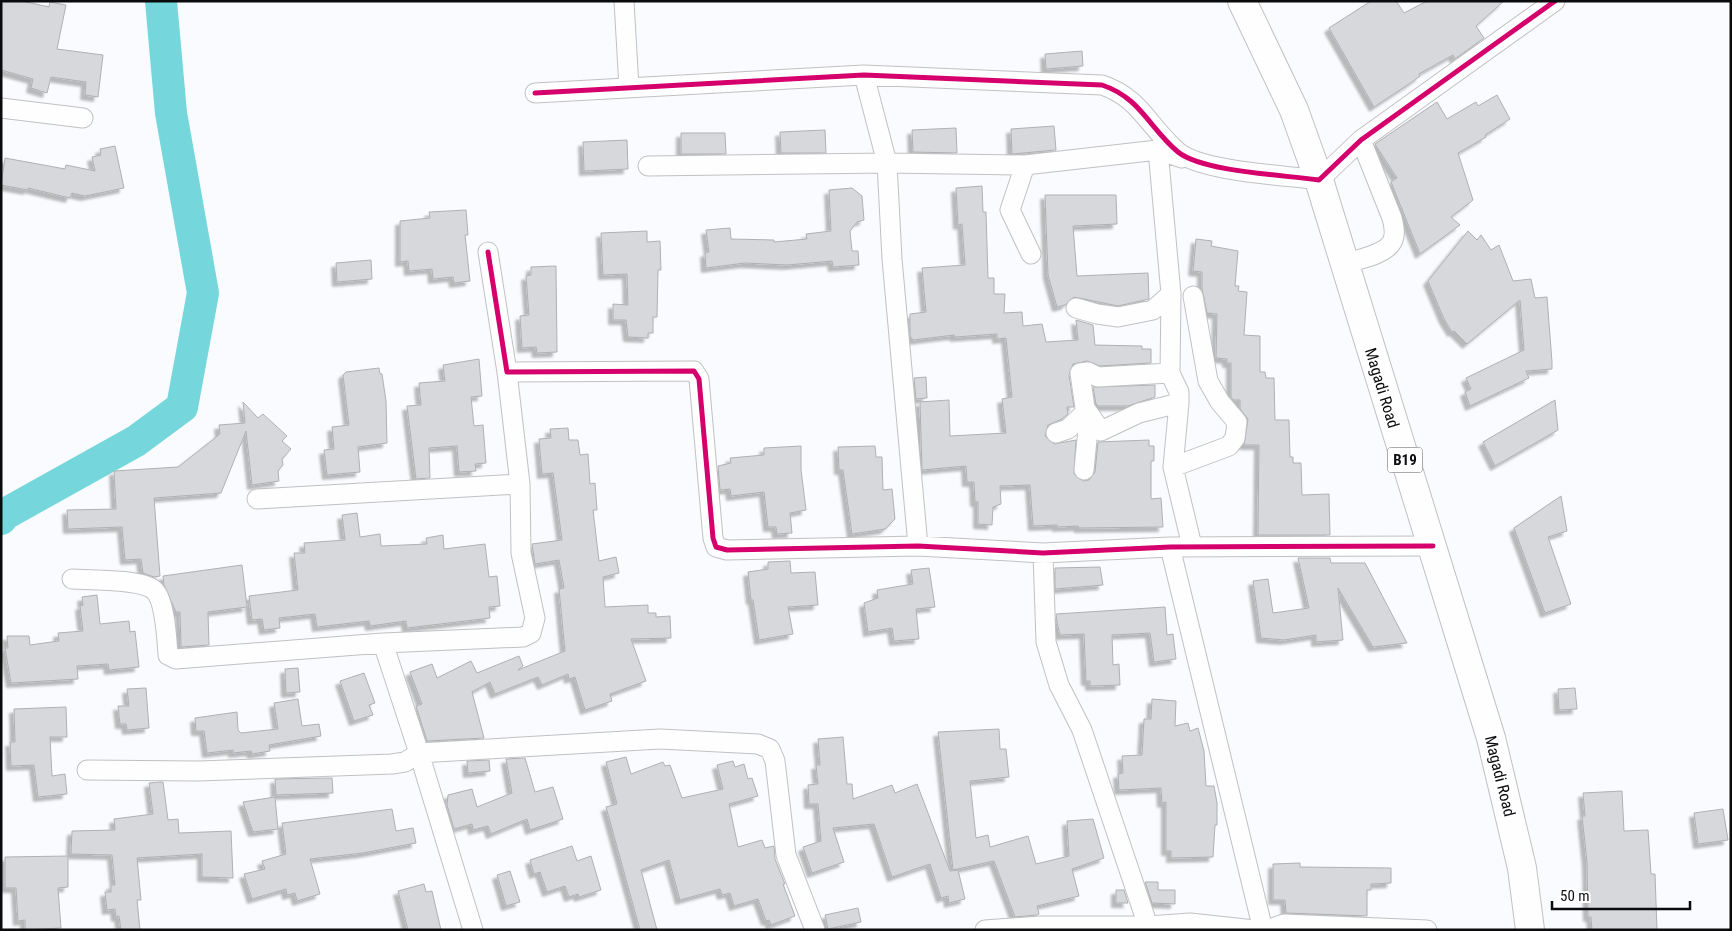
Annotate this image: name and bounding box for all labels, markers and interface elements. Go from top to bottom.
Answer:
street label: Magadi Road [1361,346,1403,430]
road number: B19 [1388,448,1422,472]
street label: Magadi Road [1481,734,1519,818]
scale bar [1552,878,1690,910]
text: 50 m [1560,887,1590,905]

